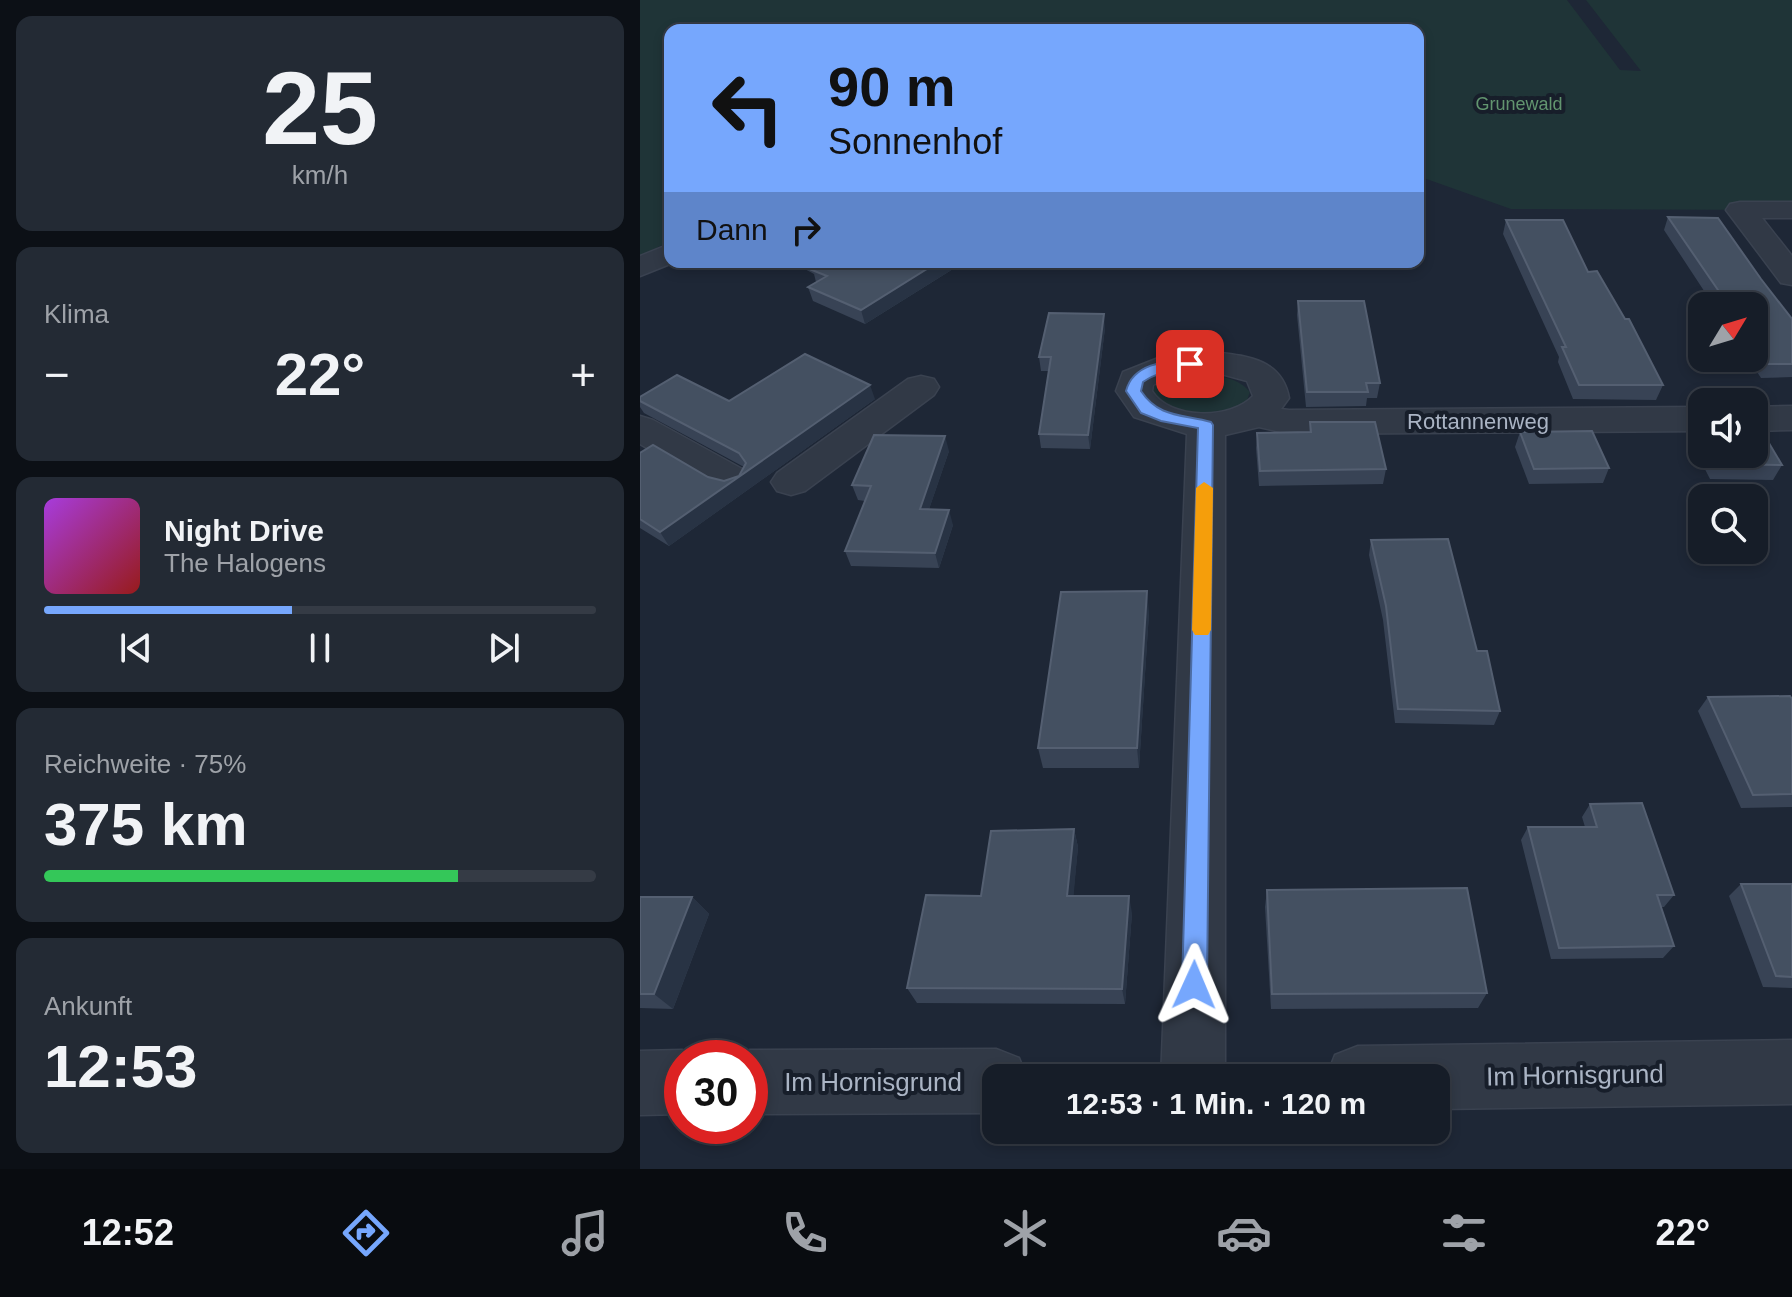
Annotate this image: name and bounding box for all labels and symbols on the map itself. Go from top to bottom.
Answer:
park label: Grunewald [1475,94,1563,114]
north arrow [1688,292,1768,372]
pin [1156,330,1224,398]
street label: Rottannenweg [1407,409,1549,434]
position arrow [1152,943,1236,1027]
speed limit sign: 30 [664,1040,768,1144]
street label: Im Hornisgrund [1486,1058,1664,1092]
street label: Im Hornisgrund [784,1067,962,1097]

